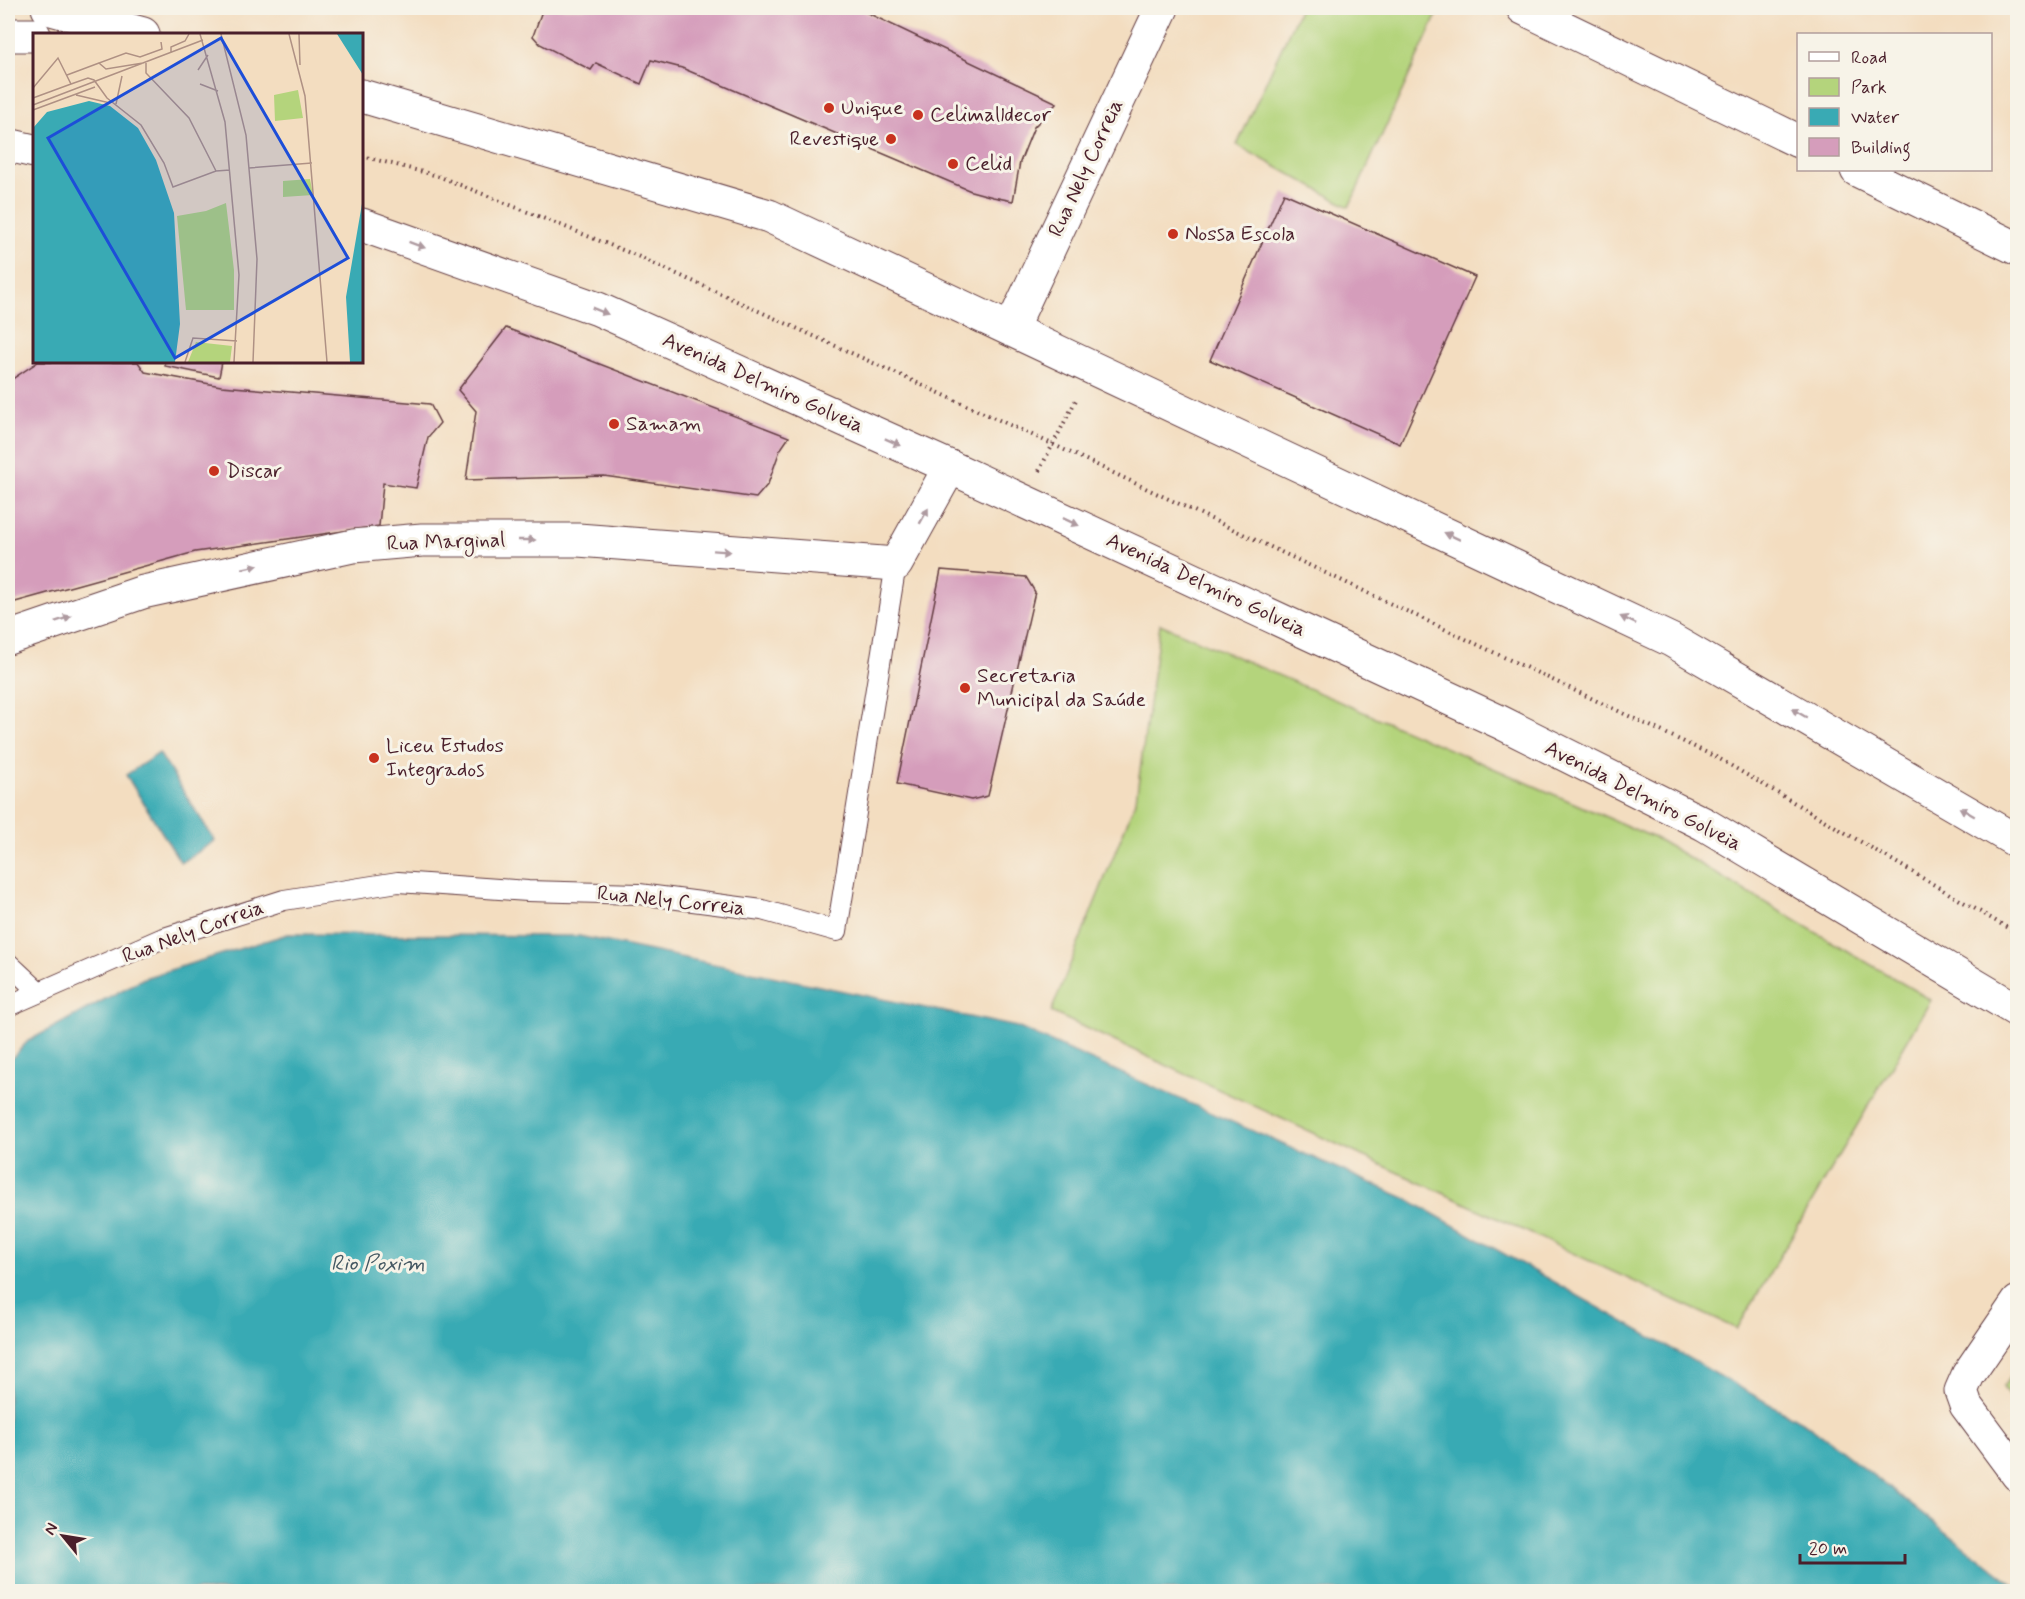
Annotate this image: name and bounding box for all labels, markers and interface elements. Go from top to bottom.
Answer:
inset map [33,33,363,363]
legend [1797,33,1992,171]
text: Road [1851,46,1887,70]
text: Park [1851,76,1887,100]
place label: Unique [841,94,903,122]
street label: Rua Nely Correia [1042,95,1130,241]
marker: Unique [822,101,836,115]
place label: Celimalldecor [930,101,1051,129]
text: Water [1851,106,1900,130]
marker: Celimalldecor [911,108,925,122]
place label: Revestique [789,125,879,153]
marker: Revestique [884,132,898,146]
text: Building [1851,136,1911,162]
place label: Celid [965,150,1012,178]
marker: Celid [946,157,960,171]
place label: Nossa Escola [1185,220,1295,248]
marker: Nossa Escola [1166,227,1180,241]
one-way arrow [408,240,426,250]
one-way arrow [591,307,609,316]
street label: Avenida Delmiro Golveia [658,326,868,440]
place label: Samam [626,410,702,438]
marker: Samam [607,417,621,431]
one-way arrow [885,437,902,446]
place label: Discar [226,457,282,485]
marker: Discar [207,464,221,478]
one-way arrow [918,508,929,524]
one-way arrow [1062,518,1079,527]
street label: Rua Marginal [386,526,506,559]
street label: Avenida Delmiro Golveia [1102,526,1310,644]
one-way arrow [1444,531,1461,540]
one-way arrow [518,535,537,545]
one-way arrow [712,546,731,556]
one-way arrow [241,561,260,571]
one-way arrow [54,614,72,623]
one-way arrow [1620,615,1637,624]
place label: Secretaria Municipal da Saúde [977,662,1146,714]
marker: Secretaria Municipal da Saúde [958,681,972,695]
one-way arrow [1791,708,1807,719]
place label: Liceu Estudos Integrados [386,732,504,785]
street label: Avenida Delmiro Golveia [1540,734,1746,858]
marker: Liceu Estudos Integrados [367,751,381,765]
one-way arrow [1959,807,1976,817]
street label: Rua Nely Correia [596,879,746,923]
street label: Rua Nely Correia [118,893,268,971]
water label: Rio Poxim [331,1250,425,1278]
north arrow [33,1506,93,1566]
text: N [40,1519,63,1539]
scale bar [1800,1527,1905,1565]
text: 20 m [1809,1537,1847,1561]

